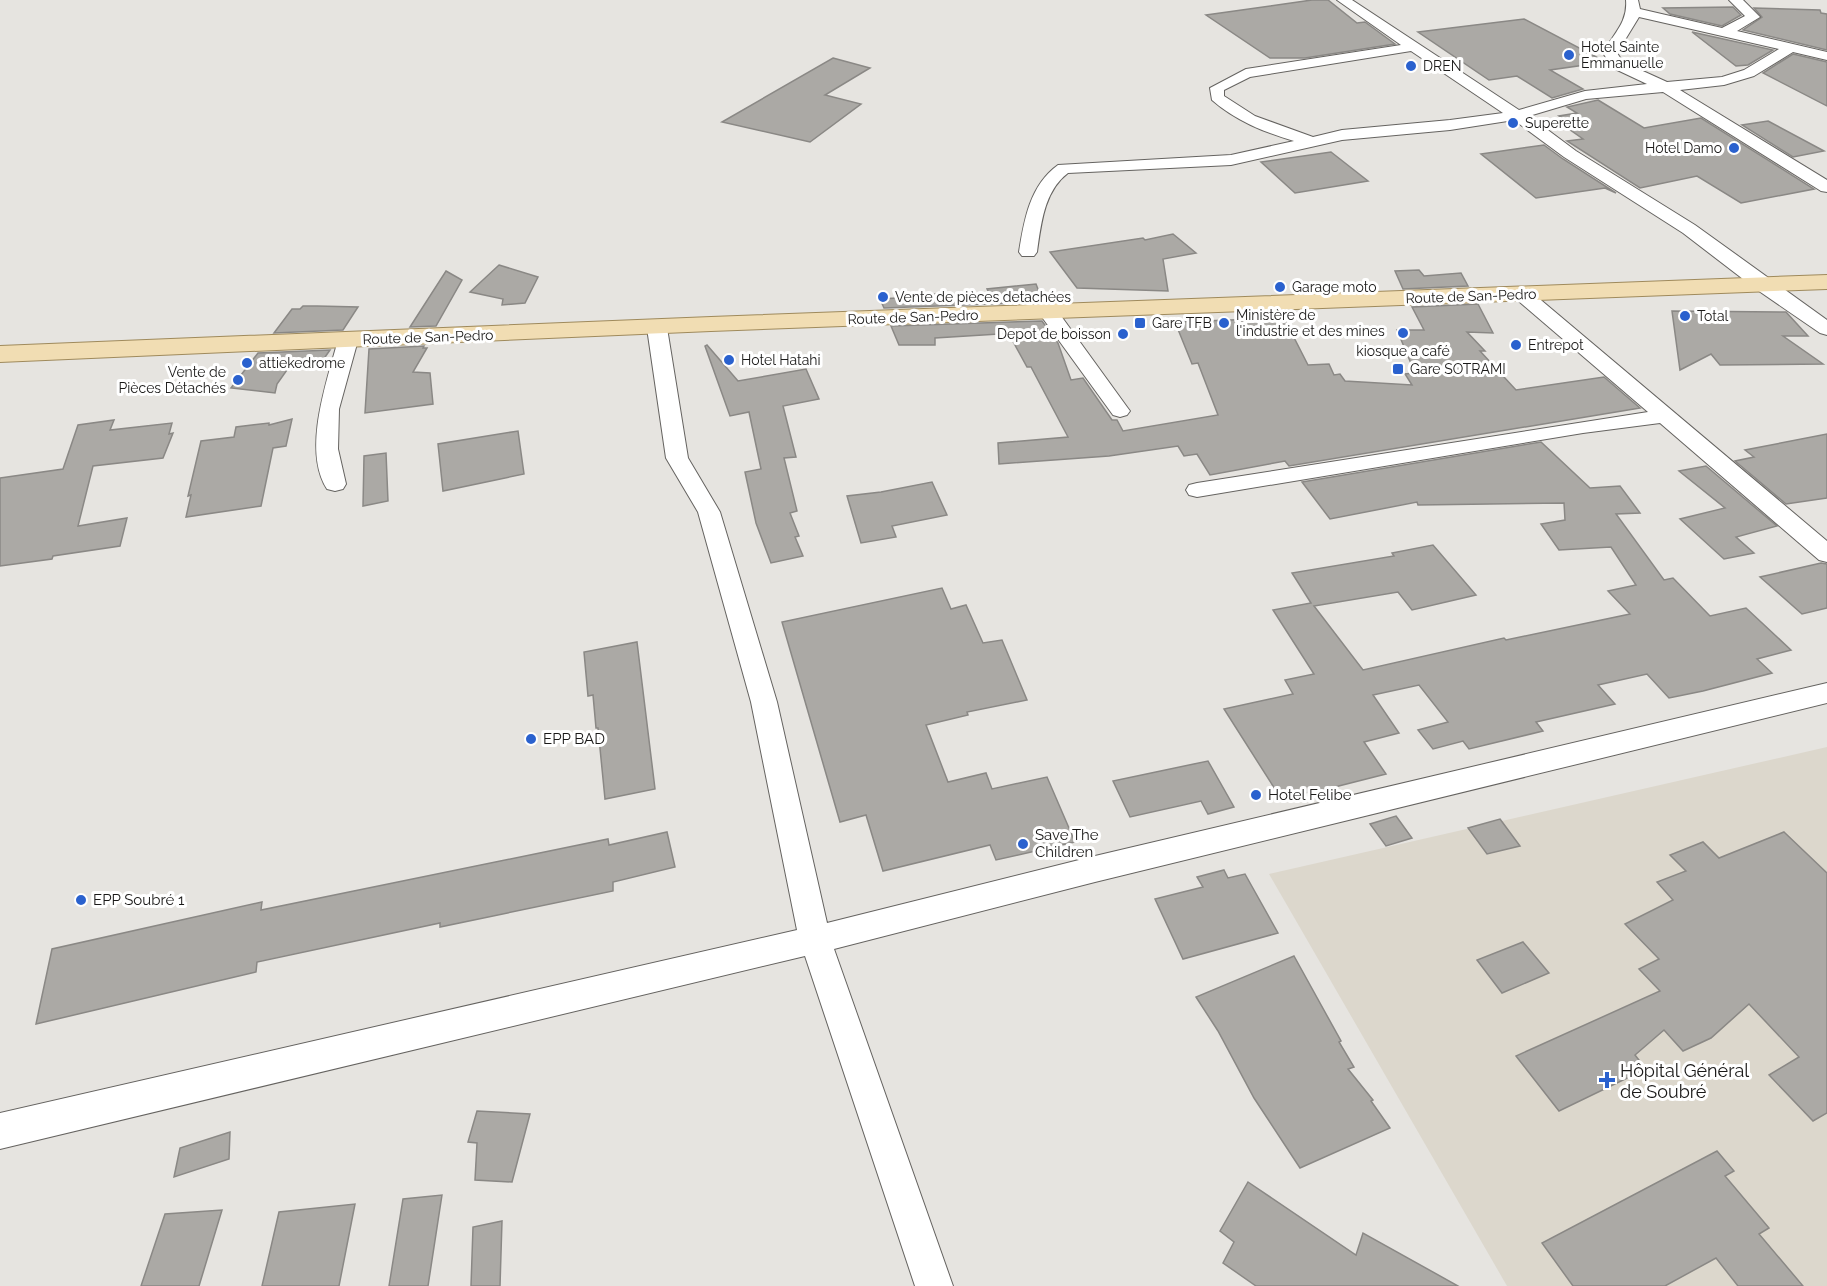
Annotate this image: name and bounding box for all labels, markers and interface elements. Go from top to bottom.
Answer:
place label: Hotel Sainte Emmanuelle [1581,39,1663,71]
marker: Hotel Sainte Emmanuelle [1562,48,1576,62]
place label: DREN [1423,58,1462,74]
marker: DREN [1404,59,1418,73]
place label: Superette [1525,115,1589,131]
marker: Superette [1506,116,1520,130]
place label: Hotel Damo [1645,140,1722,156]
marker: Hotel Damo [1727,141,1741,155]
place label: Garage moto [1292,279,1377,295]
marker: Garage moto [1273,280,1287,294]
street label: Route de San-Pedro [1405,286,1537,306]
place label: Vente de pièces detachées [895,289,1071,305]
marker: Vente de pièces detachées [876,290,890,304]
street label: Route de San-Pedro [847,307,979,327]
place label: Ministère de l'industrie et des mines [1236,307,1385,339]
place label: Total [1697,308,1729,324]
marker: Total [1678,309,1692,323]
place label: Gare TFB [1152,315,1212,331]
marker: Gare TFB [1133,316,1147,330]
marker: Ministère de l'industrie et des mines [1217,316,1231,330]
place label: Depot de boisson [997,326,1111,342]
marker: kiosque a café [1396,326,1410,340]
street label: Route de San-Pedro [362,327,494,347]
marker: Depot de boisson [1116,327,1130,341]
place label: Entrepot [1528,337,1584,353]
marker: Entrepot [1509,338,1523,352]
place label: kiosque a café [1356,343,1450,359]
place label: Hotel Hatahi [741,352,821,368]
marker: Hotel Hatahi [722,353,736,367]
place label: attiekedrome [259,355,345,371]
marker: attiekedrome [240,356,254,370]
place label: Gare SOTRAMI [1410,361,1506,377]
marker: Gare SOTRAMI [1391,362,1405,376]
place label: Vente de Pièces Détachés [119,364,226,396]
marker: Vente de Pièces Détachés [231,373,245,387]
place label: EPP BAD [543,730,605,748]
marker: EPP BAD [524,732,538,746]
place label: Hotel Felibe [1268,786,1352,804]
marker: Hotel Felibe [1249,788,1263,802]
place label: Save The Children [1035,826,1099,861]
marker: Save The Children [1016,837,1030,851]
place label: EPP Soubré 1 [93,891,185,909]
marker: EPP Soubré 1 [74,893,88,907]
place label: Hôpital Général de Soubré [1620,1060,1749,1102]
marker: Hôpital Général de Soubré [1598,1071,1616,1089]

